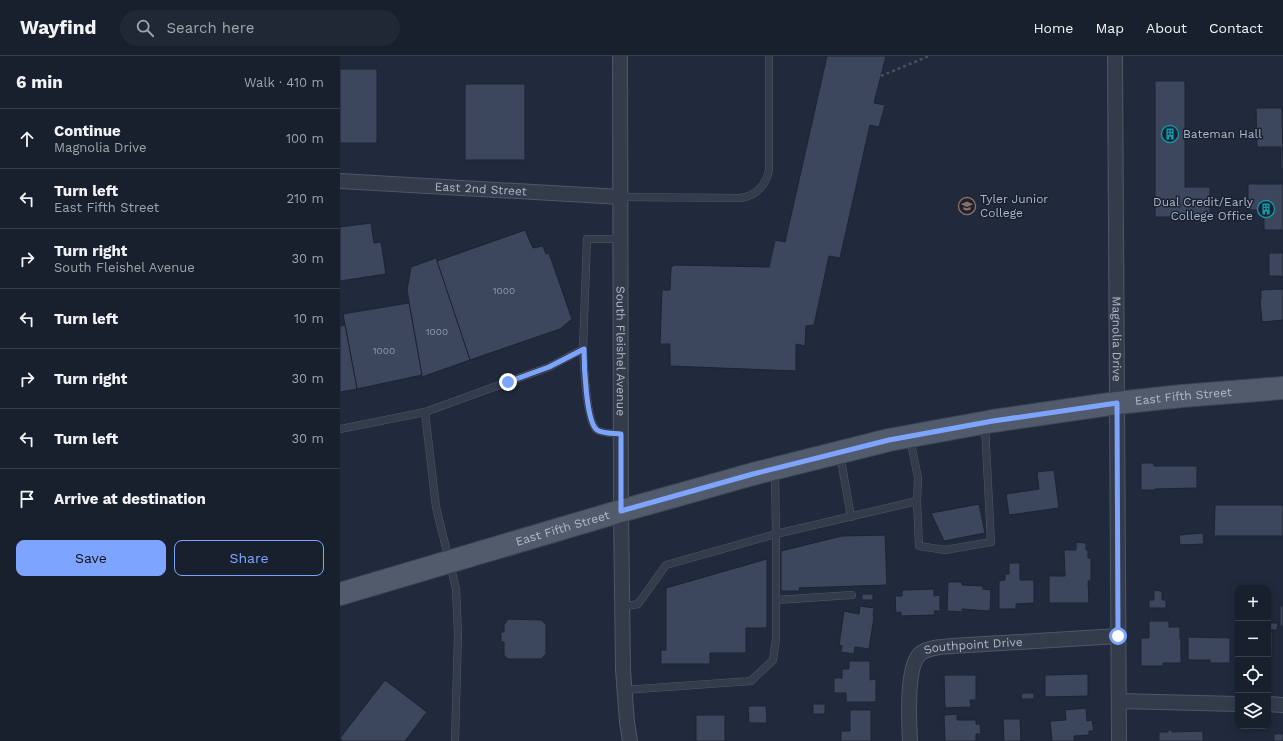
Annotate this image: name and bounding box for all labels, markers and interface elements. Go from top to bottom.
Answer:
search box [120,10,400,46]
text: Wayfind [20,16,96,39]
icon: search [134,17,156,39]
text: Search here [166,19,254,37]
text: Home [1033,20,1073,36]
text: Map [1095,20,1124,36]
text: About [1146,20,1187,36]
text: Contact [1209,20,1263,36]
text: 6 min [16,72,63,92]
text: Walk · 410 m [244,75,324,90]
text: Continue [54,122,121,140]
building icon: Bateman Hall [1160,124,1180,144]
place label: Bateman Hall [1183,127,1262,141]
icon: ahead [16,128,38,150]
text: 100 m [286,131,324,146]
text: Magnolia Drive [54,140,146,155]
street label: East 2nd Street [434,179,527,199]
text: Turn left [54,182,118,200]
icon: left [16,188,38,210]
text: 210 m [286,191,324,206]
place label: Tyler Junior College [980,192,1048,220]
place label: Dual Credit/Early College Office [1153,195,1254,223]
school or university icon: Tyler Junior College [957,196,977,216]
building icon: Dual Credit/Early College Office [1256,199,1276,219]
text: East Fifth Street [54,200,159,215]
text: Turn right [54,242,127,260]
icon: right [16,248,38,270]
text: 30 m [292,251,324,266]
text: South Fleishel Avenue [54,260,195,275]
house number: 1000 [493,285,515,296]
street label: South Fleishel Avenue [614,286,628,416]
street label: Magnolia Drive [1109,296,1124,382]
icon: left [16,308,38,330]
text: Turn left [54,310,118,328]
text: 10 m [294,311,324,326]
house number: 1000 [426,326,448,337]
house number: 1000 [373,345,395,356]
icon: right [16,368,38,390]
text: Turn right [54,370,127,388]
text: 30 m [292,371,324,386]
route end [499,373,517,391]
street label: East Fifth Street [1134,385,1232,408]
icon: left [16,428,38,450]
text: Turn left [54,430,118,448]
text: 30 m [292,431,324,446]
icon: arrive [16,488,38,510]
text: Arrive at destination [54,490,206,508]
street label: East Fifth Street [514,508,611,549]
button: Save [16,540,166,576]
button: Share [174,540,324,576]
map controls [1235,585,1271,729]
button: + [1235,585,1271,621]
button: − [1235,621,1271,657]
route start [1109,627,1127,645]
street label: Southpoint Drive [922,635,1023,657]
button: locate [1235,657,1271,693]
button: layers [1235,693,1271,729]

